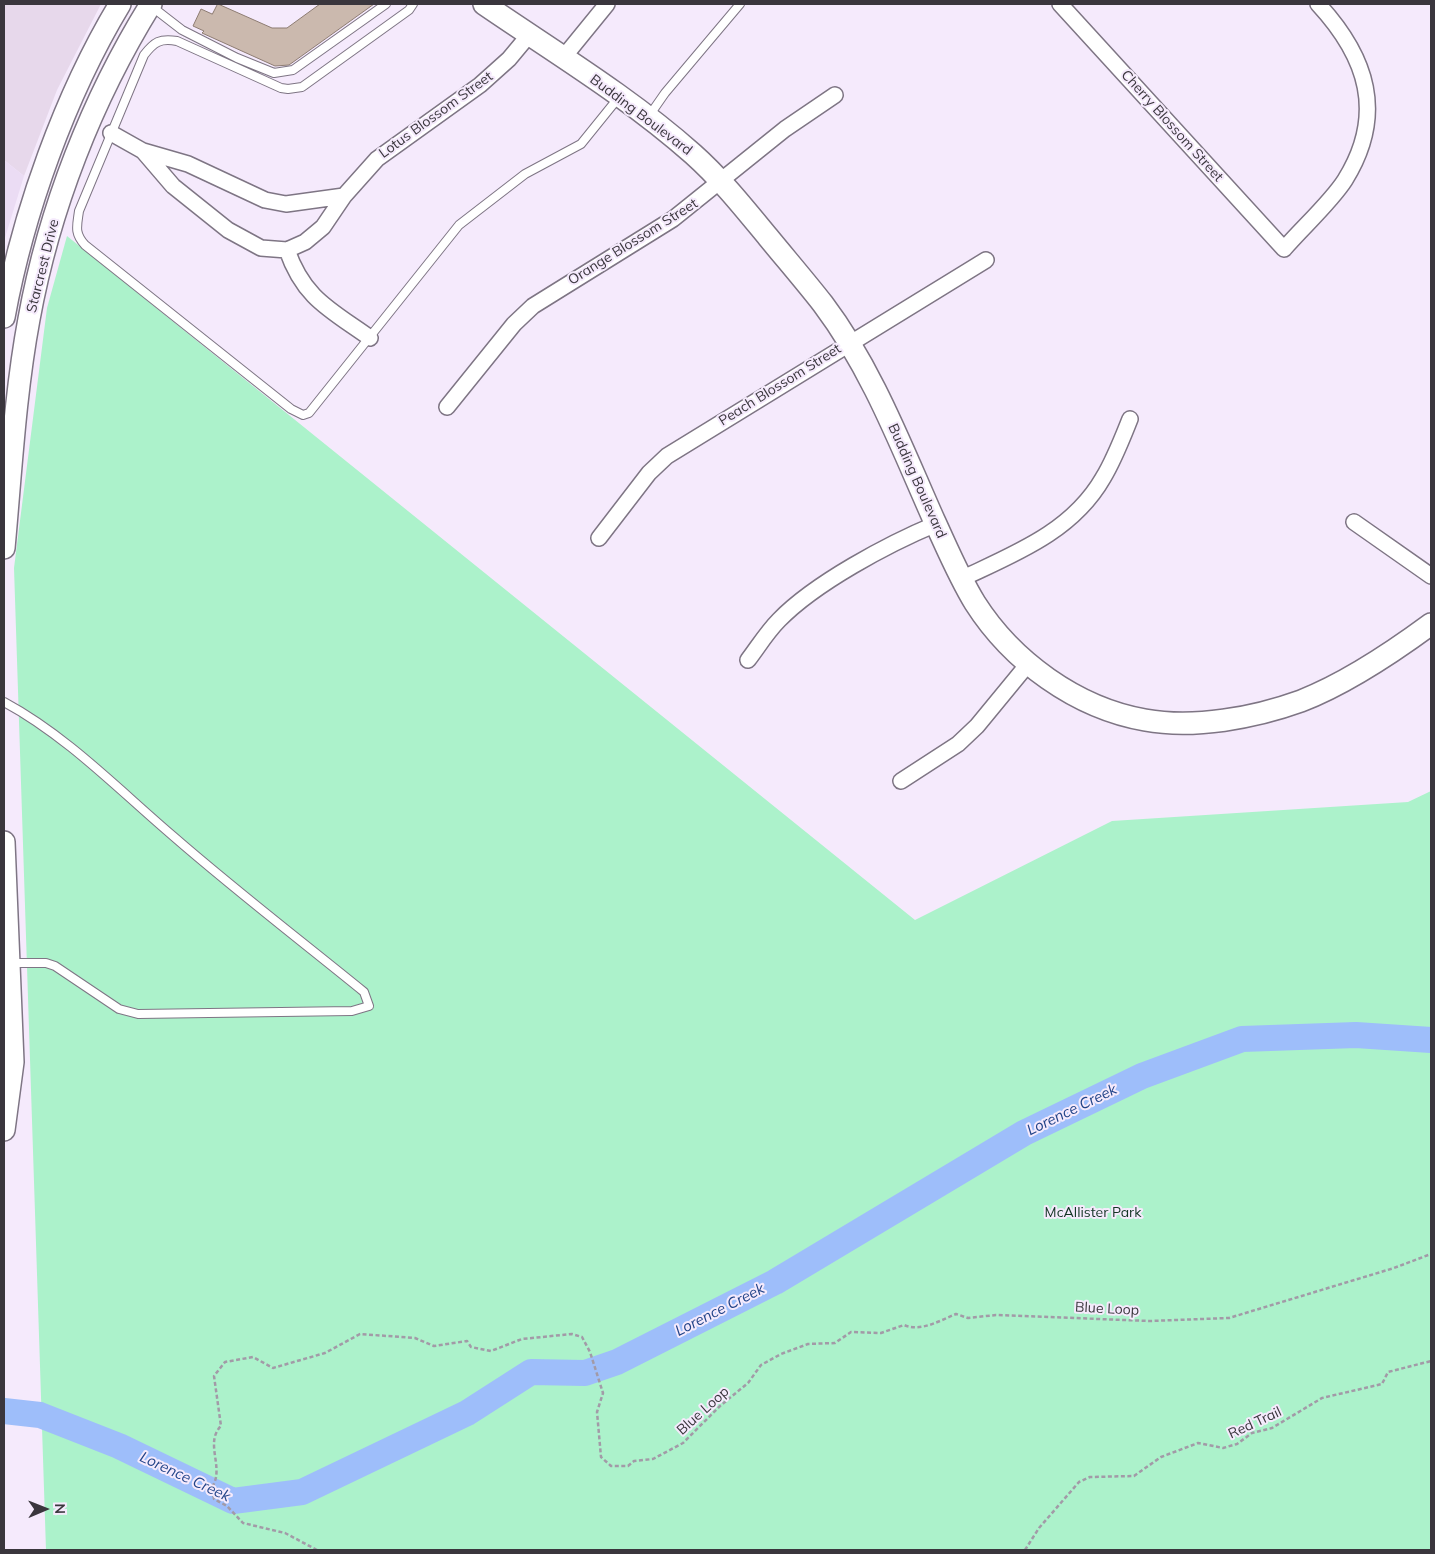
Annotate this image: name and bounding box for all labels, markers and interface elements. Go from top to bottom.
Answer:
street label: Cherry Blossom Street [1117,67,1227,185]
street label: Lotus Blossom Street [376,68,496,162]
street label: Budding Boulevard [587,71,695,159]
street label: Orange Blossom Street [565,195,701,289]
street label: Starcrest Drive [23,218,63,314]
street label: Peach Blossom Street [716,341,844,429]
street label: Budding Boulevard [884,421,950,541]
water label: Lorence Creek [1024,1080,1120,1140]
park label: McAllister Park [1045,1205,1141,1221]
water label: Lorence Creek [672,1280,768,1340]
street label: Blue Loop [1075,1299,1139,1319]
street label: Blue Loop [674,1383,732,1439]
street label: Red Trail [1226,1403,1284,1443]
water label: Lorence Creek [137,1448,233,1506]
north arrow [20,1484,70,1534]
text: N [51,1503,69,1514]

